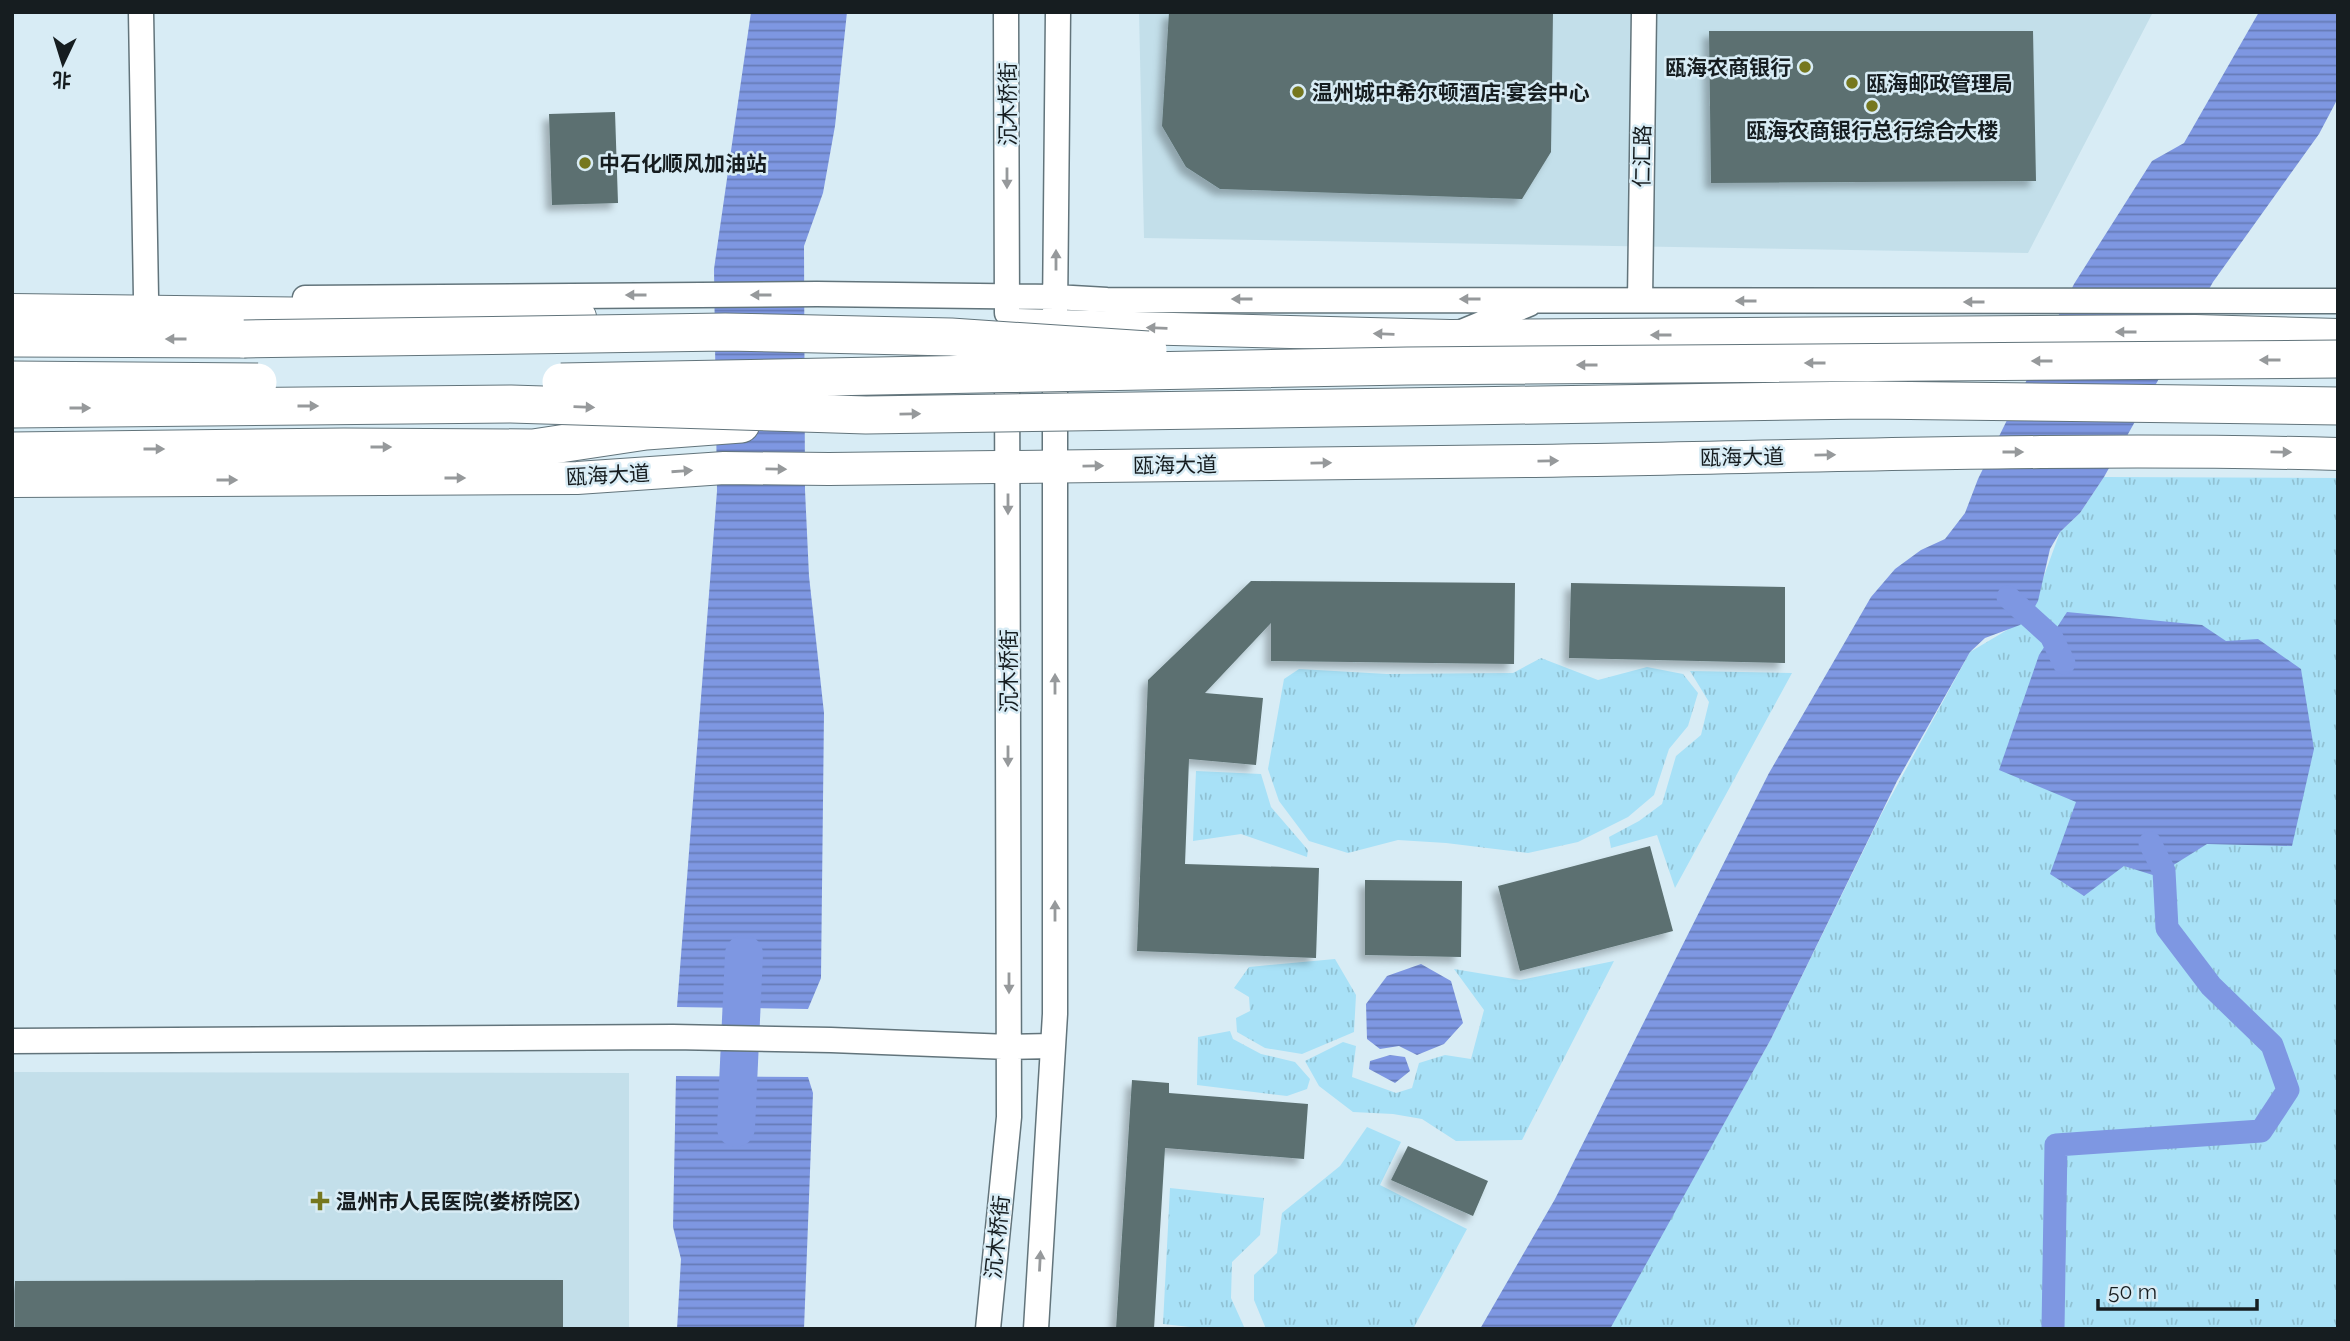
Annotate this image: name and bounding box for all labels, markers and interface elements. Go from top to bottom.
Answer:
north arrow [28,28,98,98]
place label: 瓯海农商银行 [1665,55,1791,80]
marker: 瓯海农商银行 [1797,59,1813,75]
street label: 沉木桥街 [995,62,1020,146]
text: 北 [52,68,72,92]
place label: 瓯海邮政管理局 [1866,71,2013,96]
marker: 瓯海邮政管理局 [1844,75,1860,91]
place label: 温州城中希尔顿酒店·宴会中心 [1312,80,1590,105]
marker: 温州城中希尔顿酒店·宴会中心 [1290,84,1306,100]
marker: 瓯海农商银行总行综合大楼 [1864,98,1880,114]
place label: 瓯海农商银行总行综合大楼 [1746,118,1998,143]
street label: 仁汇路 [1629,124,1655,188]
place label: 中石化顺风加油站 [599,151,767,176]
marker: 中石化顺风加油站 [577,155,593,171]
one-way arrow [1001,168,1013,190]
one-way arrow [1050,249,1062,271]
one-way arrow [625,289,647,301]
one-way arrow [749,289,771,300]
one-way arrow [1231,293,1253,305]
one-way arrow [1459,293,1481,305]
one-way arrow [1735,295,1757,306]
one-way arrow [1963,296,1985,308]
one-way arrow [1145,323,1167,334]
one-way arrow [2115,326,2137,337]
one-way arrow [1373,329,1395,340]
one-way arrow [1649,329,1671,340]
one-way arrow [165,333,187,344]
one-way arrow [2258,354,2280,366]
one-way arrow [2031,355,2053,367]
one-way arrow [1803,357,1825,369]
one-way arrow [1576,359,1598,371]
one-way arrow [297,400,319,412]
one-way arrow [574,401,596,412]
one-way arrow [70,402,92,414]
one-way arrow [899,408,921,420]
one-way arrow [371,441,393,453]
one-way arrow [143,443,165,454]
street label: 瓯海大道 [1700,444,1784,470]
one-way arrow [2002,446,2024,458]
one-way arrow [2270,447,2292,458]
one-way arrow [1814,449,1836,461]
street label: 瓯海大道 [1133,452,1217,478]
one-way arrow [1537,455,1559,467]
one-way arrow [1310,458,1332,469]
street label: 瓯海大道 [565,460,651,490]
one-way arrow [1082,460,1104,472]
one-way arrow [766,463,788,474]
one-way arrow [671,465,693,476]
one-way arrow [444,472,466,484]
one-way arrow [217,474,239,486]
one-way arrow [1002,493,1013,515]
street label: 沉木桥街 [996,629,1021,713]
one-way arrow [1049,672,1061,694]
one-way arrow [1002,745,1014,767]
one-way arrow [1049,900,1061,922]
one-way arrow [1003,973,1015,995]
place label: 温州市人民医院(娄桥院区) [336,1189,580,1214]
marker: 温州市人民医院(娄桥院区) [310,1191,330,1211]
street label: 沉木桥街 [980,1194,1014,1280]
one-way arrow [1035,1249,1046,1271]
scale bar [2098,1268,2257,1312]
text: 50 m [2108,1279,2157,1304]

